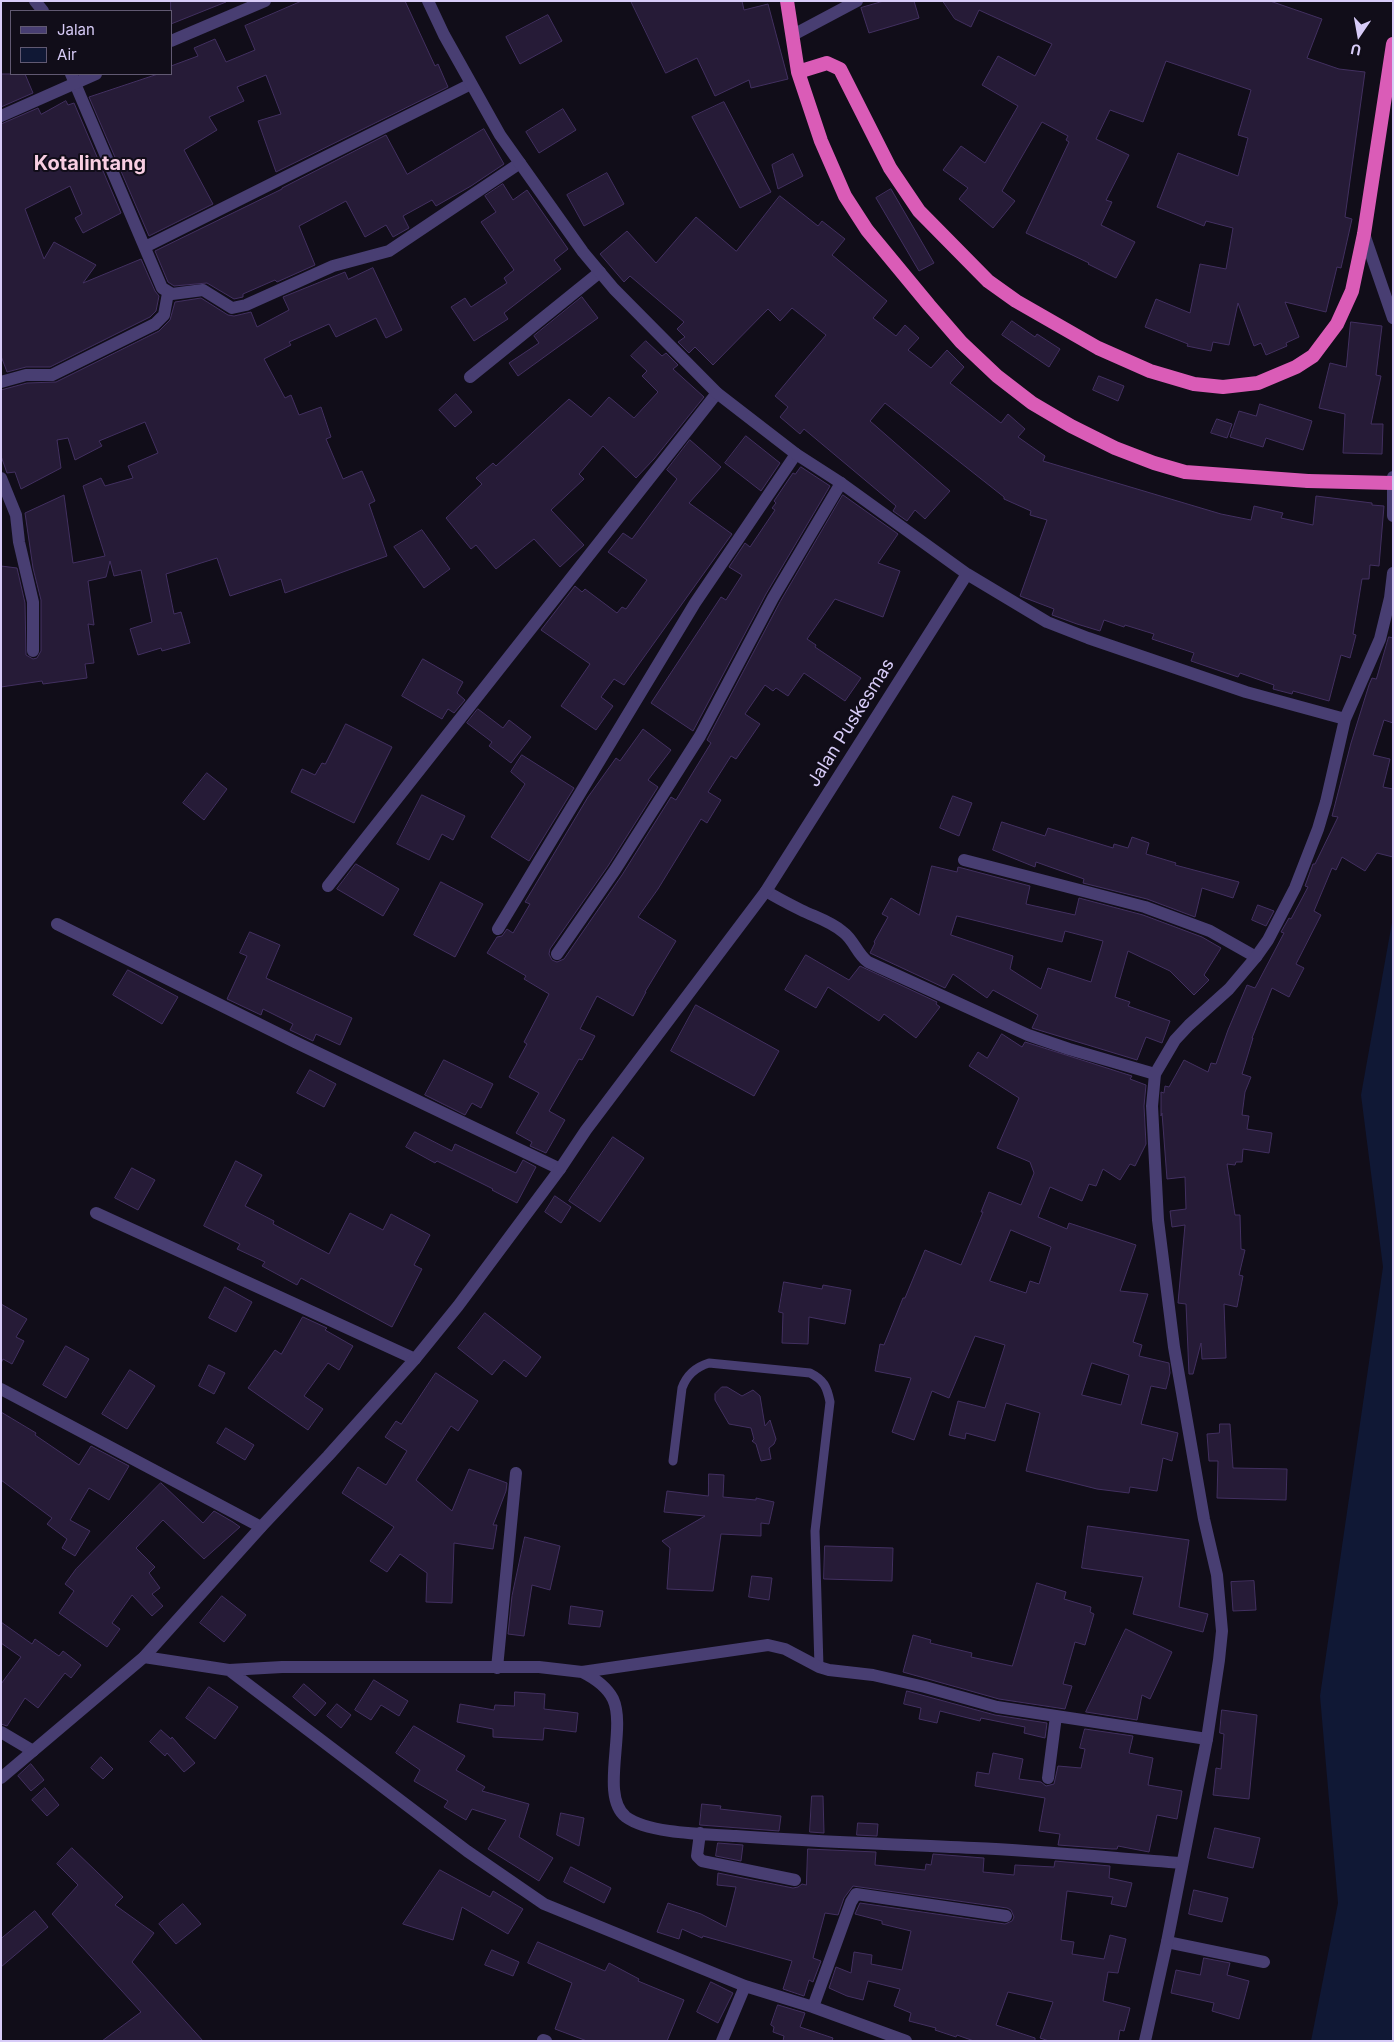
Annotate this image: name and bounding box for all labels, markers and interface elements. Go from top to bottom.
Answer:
legend [10,10,172,75]
north arrow [1334,10,1384,60]
text: Jalan [57,20,95,39]
text: U [1349,41,1363,60]
text: Air [57,45,77,64]
district label: Kotalintang [34,152,146,176]
street label: Jalan Puskesmas [803,655,899,791]

